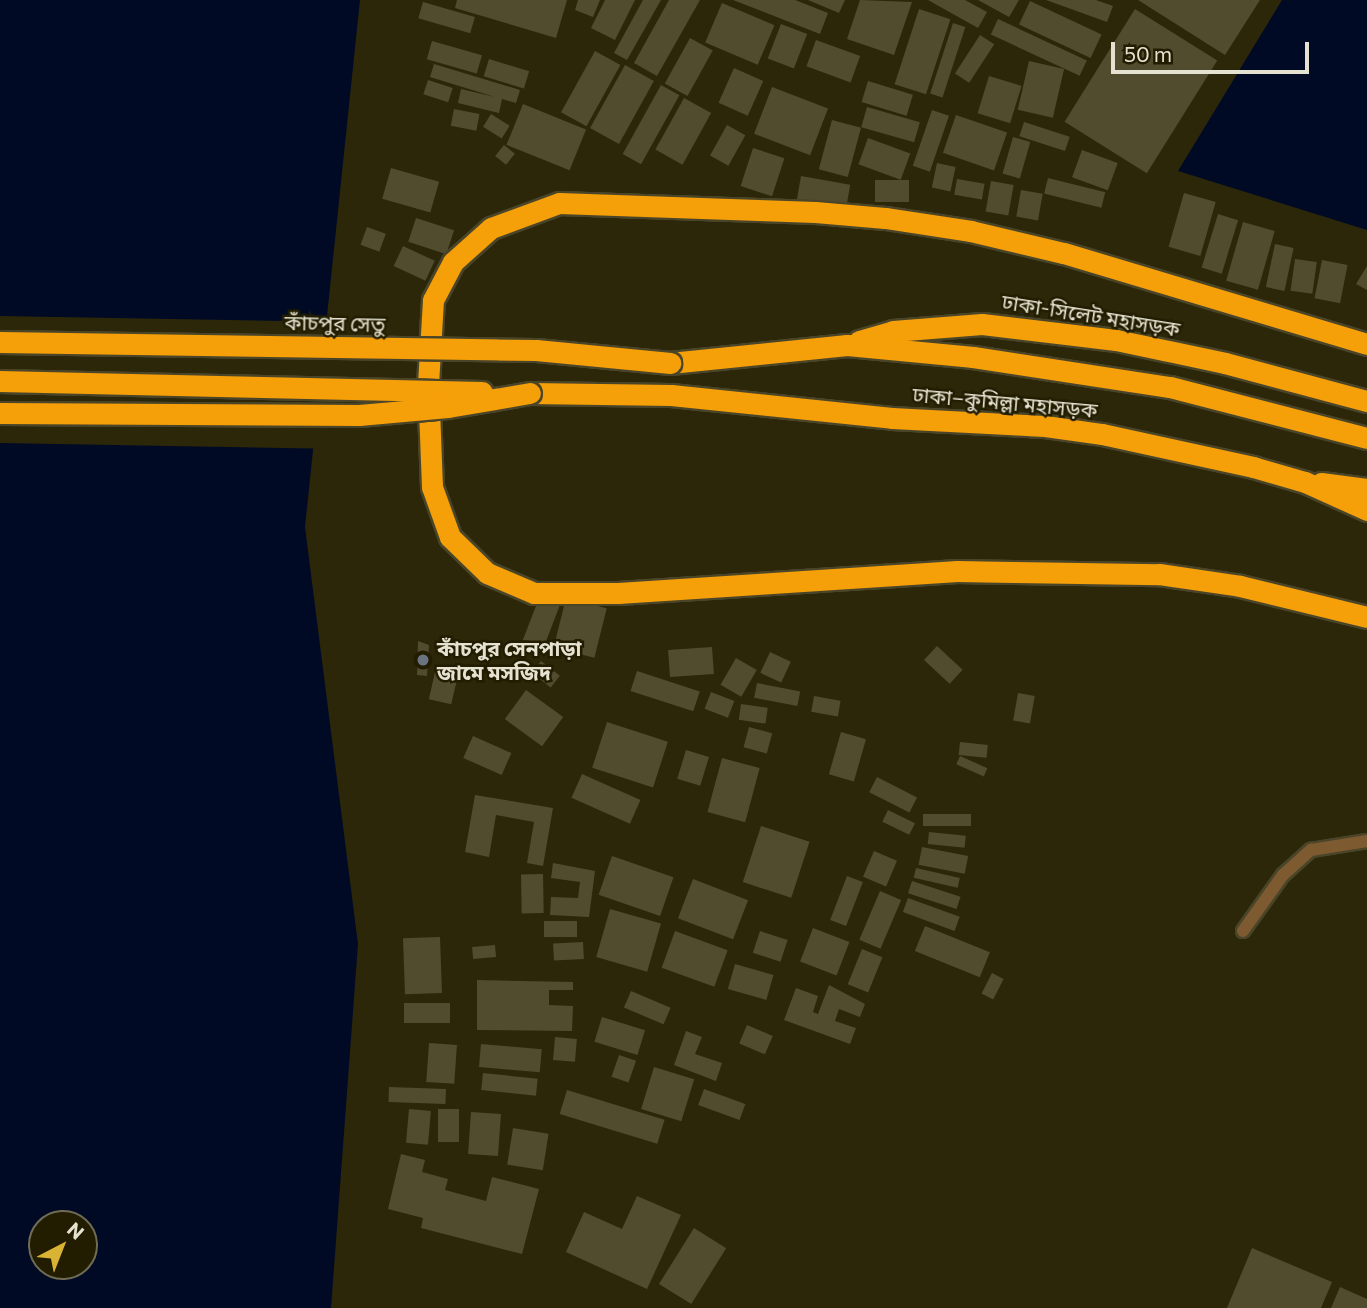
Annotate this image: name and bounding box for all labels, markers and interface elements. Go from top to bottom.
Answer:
scale bar [1115,28,1313,72]
text: 50 m [1124,41,1172,66]
street label: ঢাকা-সিলেট মহাসড়ক [1000,288,1182,342]
street label: কাঁচপুর সেতু [284,310,386,336]
street label: ঢাকা–কুমিল্লা মহাসড়ক [911,381,1099,423]
place label: কাঁচপুর সেনপাড়া জামে মসজিদ [437,635,581,685]
marker: কাঁচপুর সেনপাড়া জামে মসজিদ [415,652,431,668]
north arrow [28,1210,98,1280]
text: N [63,1217,89,1244]

